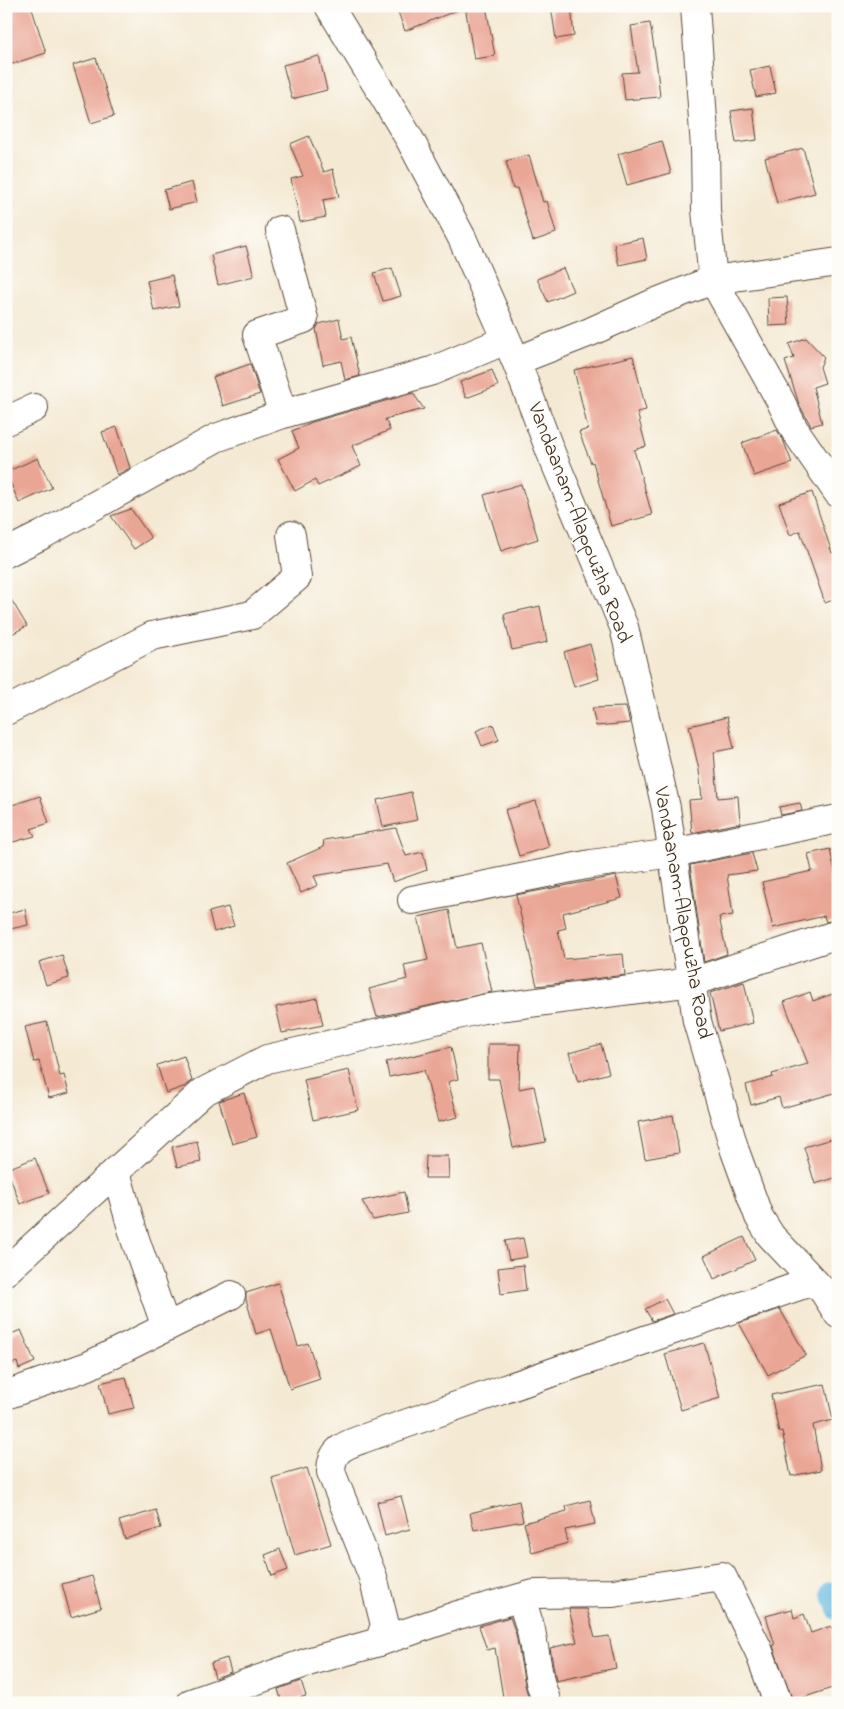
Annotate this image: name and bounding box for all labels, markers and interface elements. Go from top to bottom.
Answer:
street label: Vandaanam-Alappuzha Road [519,397,639,648]
street label: Vandaanam-Alappuzha Road [645,784,719,1042]

